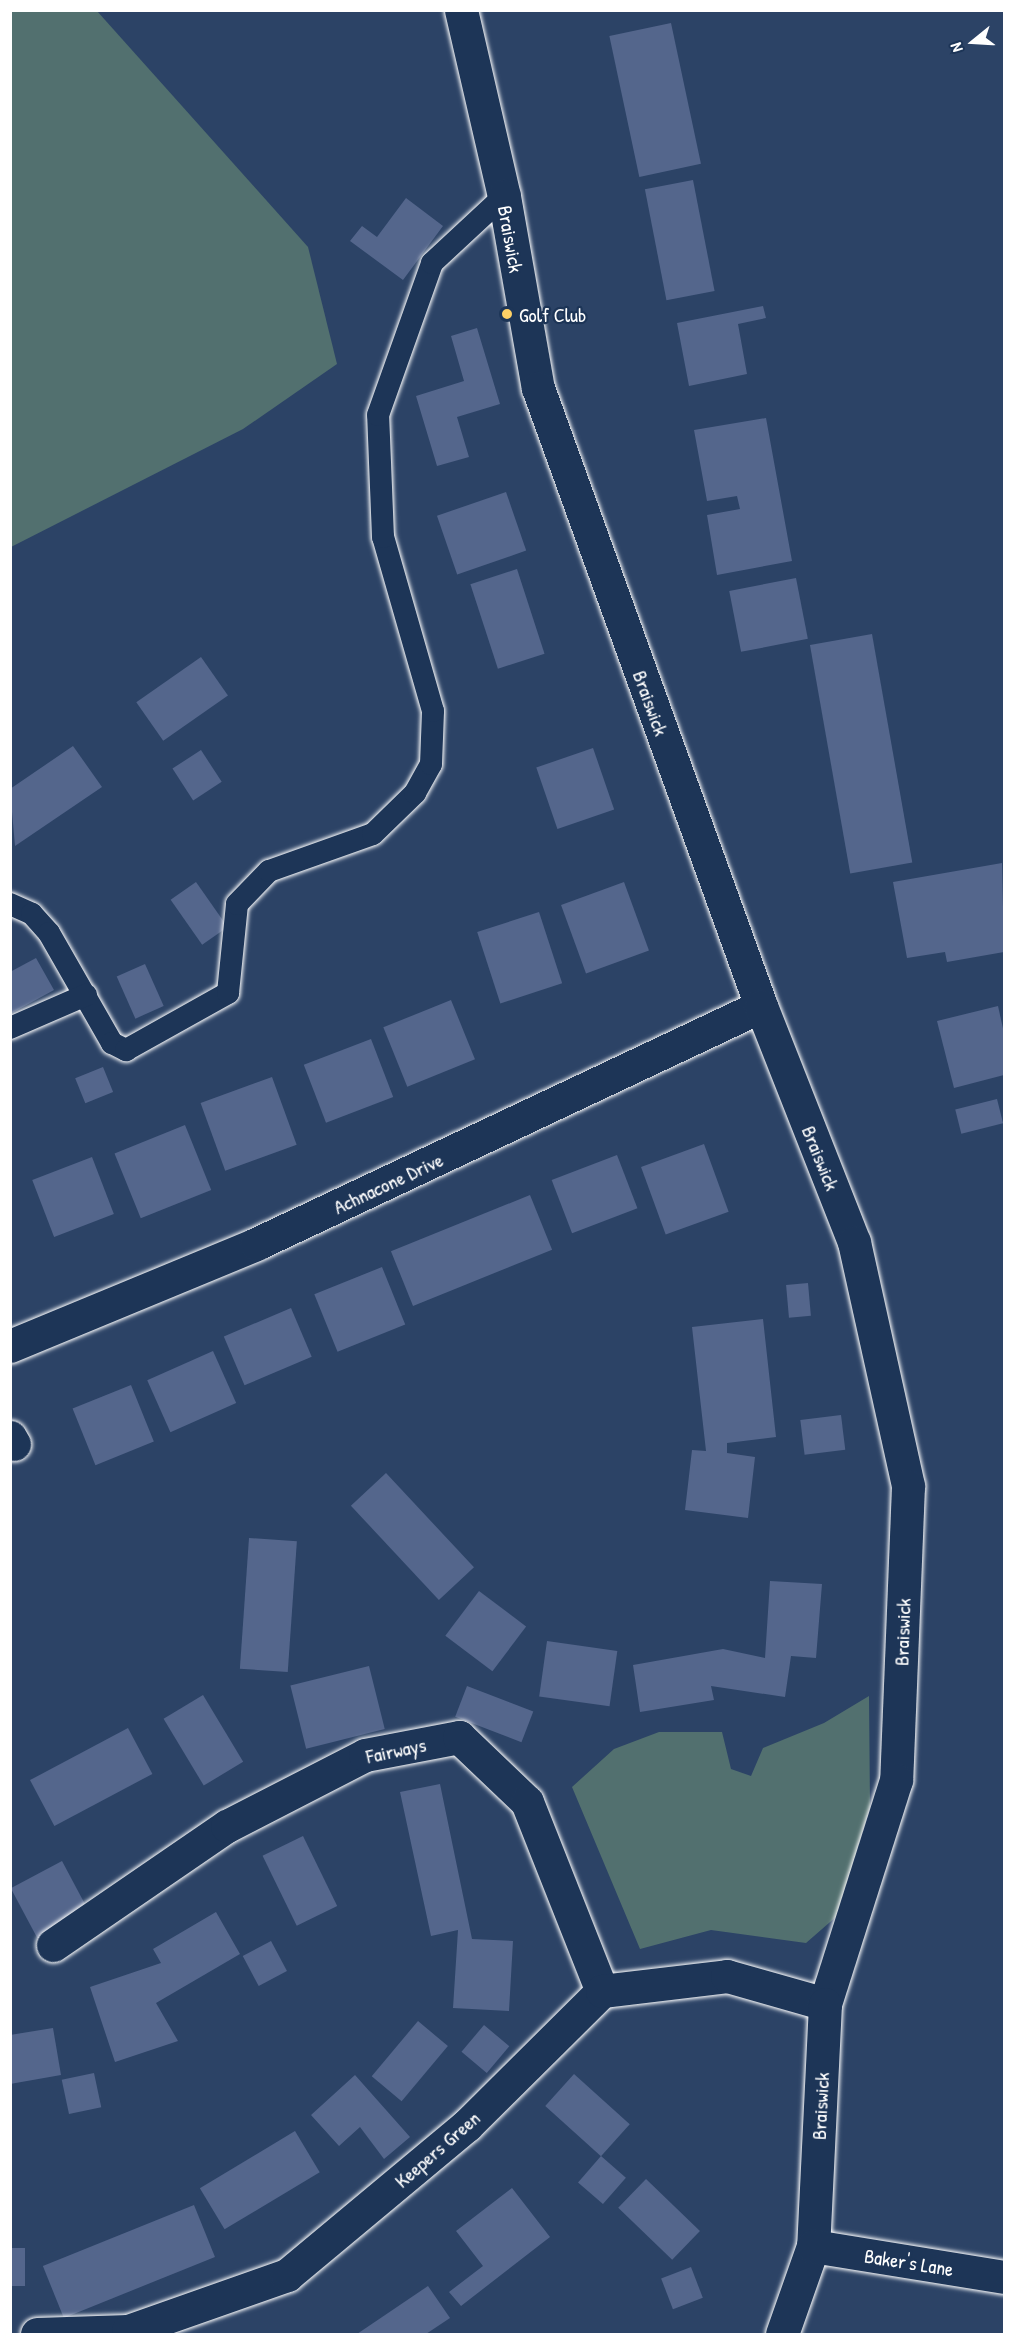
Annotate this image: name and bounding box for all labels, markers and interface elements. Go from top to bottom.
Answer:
north arrow [943,12,1003,72]
text: N [944,40,968,55]
street label: Braiswick [493,204,529,274]
place label: Golf Club [519,302,586,326]
marker: Golf Club [500,307,514,321]
street label: Braiswick [628,667,674,739]
street label: Braiswick [797,1122,845,1194]
street label: Achnacone Drive [330,1147,446,1219]
street label: Braiswick [889,1598,915,1666]
street label: Fairways [364,1732,428,1768]
street label: Braiswick [806,2072,834,2140]
street label: Keepers Green [389,2105,485,2193]
street label: Baker's Lane [863,2243,955,2281]

